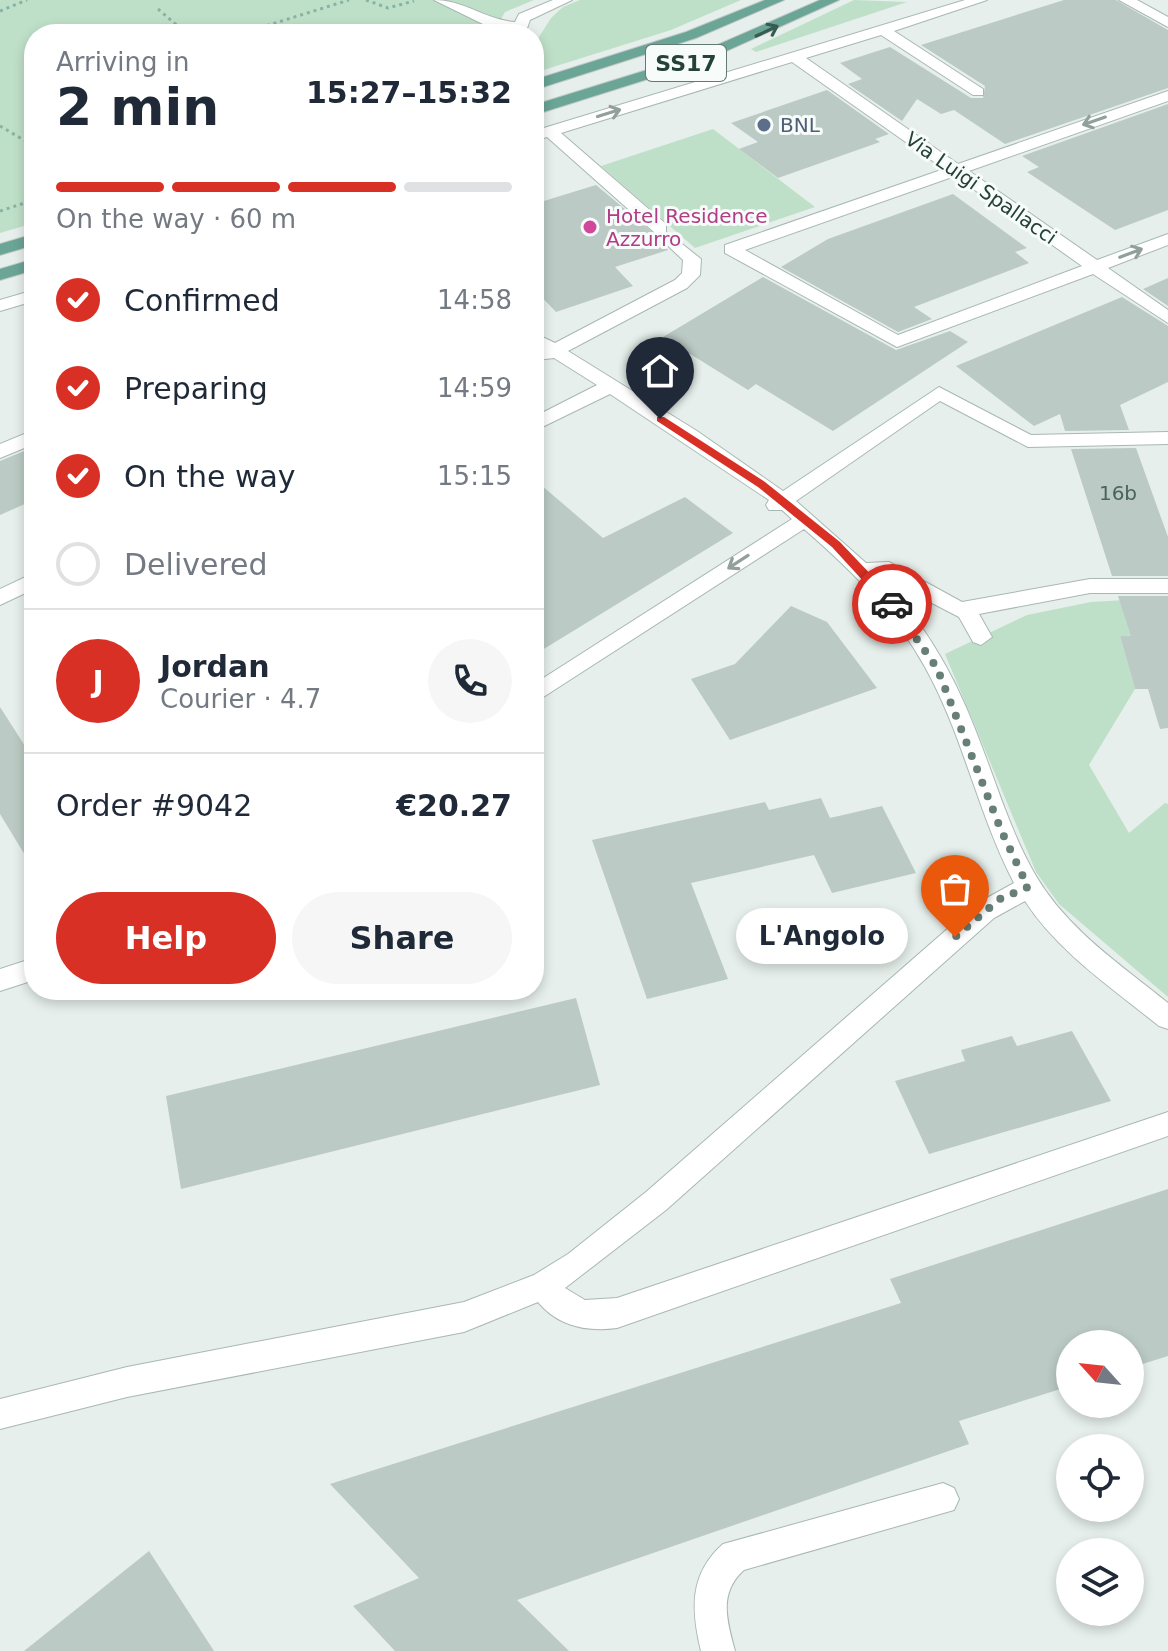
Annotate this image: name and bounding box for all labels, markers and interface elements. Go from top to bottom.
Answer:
one-way arrow [754,23,778,38]
road number: SS17 [646,45,726,81]
text: Arriving in [56,47,190,77]
text: 15:27–15:32 [306,75,512,110]
text: 2 min [56,77,219,137]
one-way arrow [596,105,621,120]
place label: BNL [780,113,821,137]
one-way arrow [1082,115,1107,130]
marker: BNL [755,116,773,134]
street label: Via Luigi Spallacci [901,127,1061,249]
text: On the way · 60 m [56,204,296,234]
place label: Hotel Residence Azzurro [606,204,768,251]
marker: Hotel Residence Azzurro [581,218,599,236]
one-way arrow [1119,245,1143,259]
icon: check [56,278,100,322]
text: Confirmed [124,283,280,318]
text: 14:58 [437,285,512,315]
pin [626,337,694,419]
icon: home [638,349,682,393]
icon: check [56,366,100,410]
text: Preparing [124,371,268,406]
text: 14:59 [437,373,512,403]
icon: check [56,454,100,498]
text: On the way [124,459,296,494]
text: 15:15 [437,461,512,491]
house number: 16b [1099,481,1137,505]
text: Delivered [124,547,268,582]
one-way arrow [728,554,750,571]
courier [852,564,932,644]
icon: car [870,582,914,626]
button: phone [428,639,512,723]
text: Jordan [160,649,270,684]
text: J [92,664,104,699]
text: Courier · 4.7 [160,684,321,714]
text: Order #9042 [56,788,252,823]
text: €20.27 [396,788,512,823]
pin [921,855,989,937]
icon: bag [933,867,977,911]
button: Help [56,892,276,984]
button: Share [292,892,512,984]
callout: L'Angolo [735,909,907,965]
text: L'Angolo [759,921,885,951]
north arrow [1056,1330,1144,1418]
map controls [1056,1330,1144,1626]
button: locate [1056,1434,1144,1522]
button: layers [1056,1538,1144,1626]

